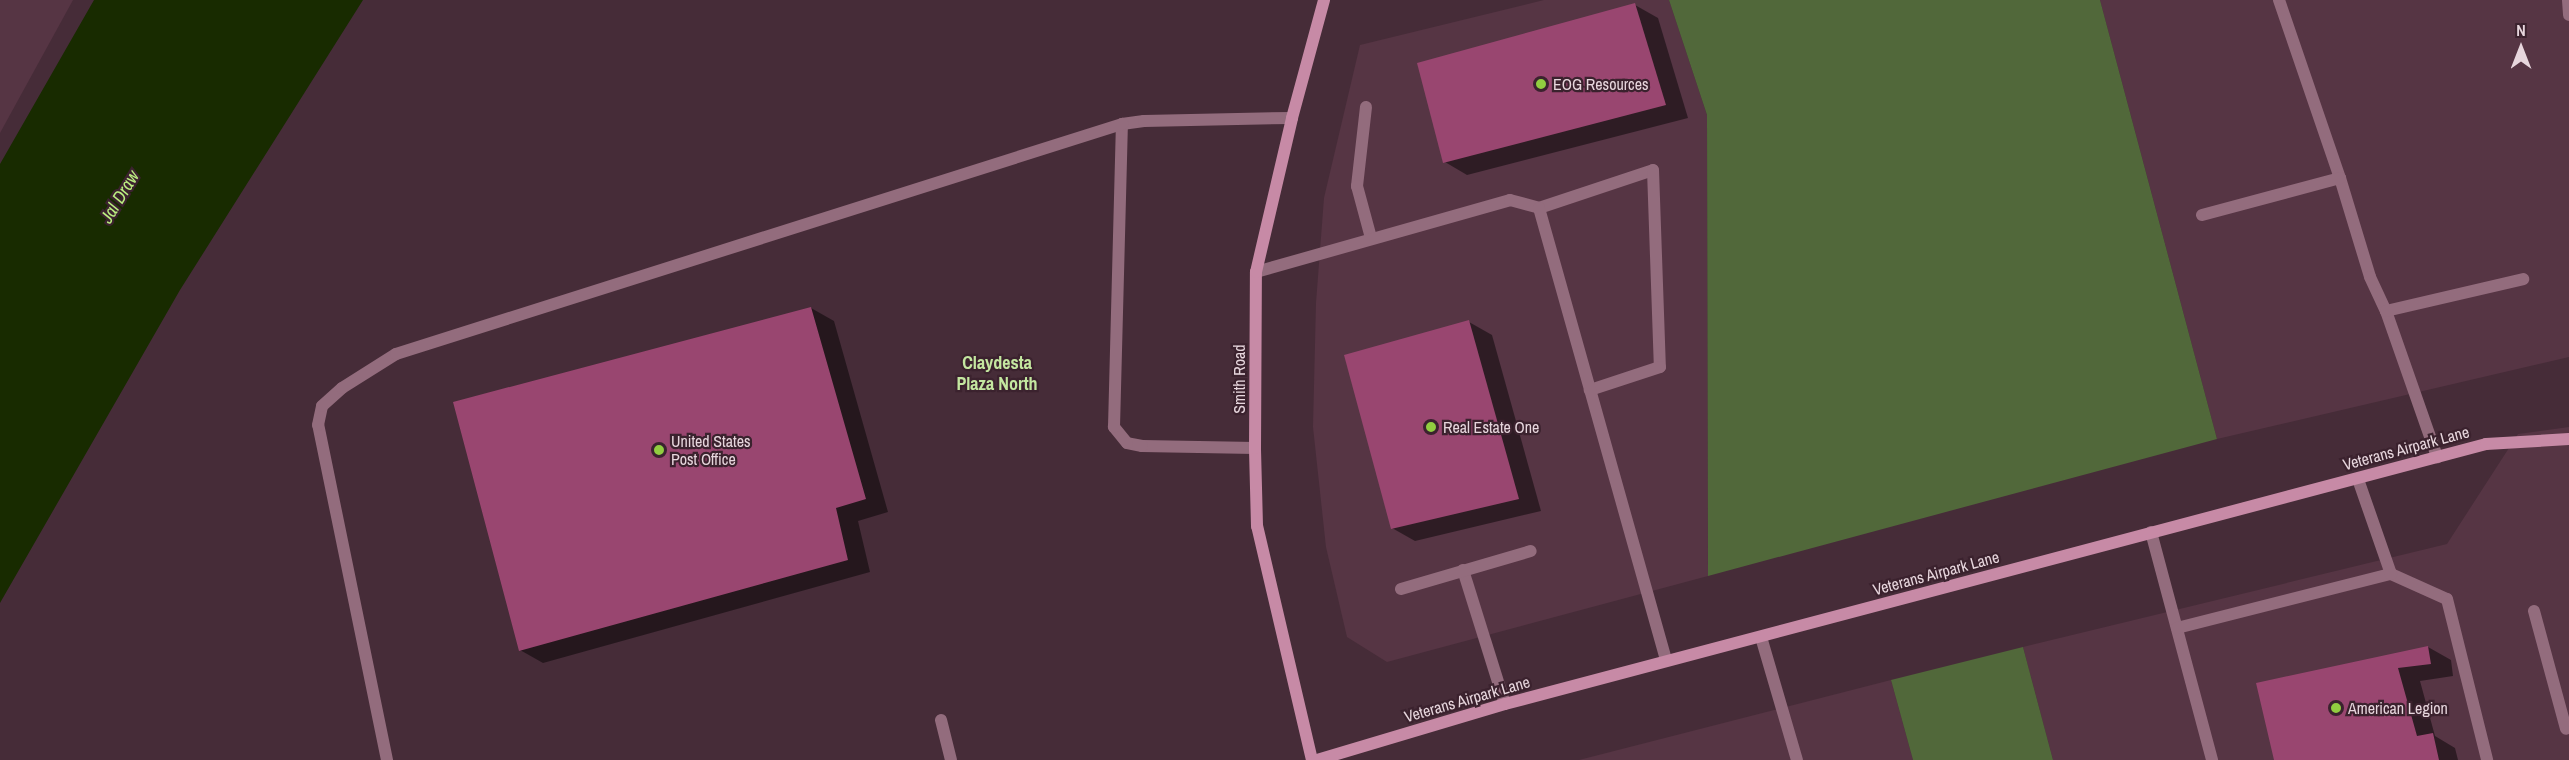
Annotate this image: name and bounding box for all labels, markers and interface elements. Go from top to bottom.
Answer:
north arrow [2491,18,2551,78]
text: N [2516,19,2526,41]
place label: EOG Resources [1553,74,1649,94]
marker: EOG Resources [1534,77,1548,91]
water label: Jal Draw [96,167,144,227]
street label: Smith Road [1229,344,1249,414]
district label: Claydesta Plaza North [956,353,1038,395]
place label: Real Estate One [1443,417,1539,437]
marker: Real Estate One [1424,420,1438,434]
street label: Veterans Airpark Lane [2340,422,2472,474]
place label: United States Post Office [671,431,751,469]
marker: United States Post Office [652,443,666,457]
street label: Veterans Airpark Lane [1870,547,2002,599]
street label: Veterans Airpark Lane [1402,672,1532,726]
place label: American Legion [2348,698,2448,718]
marker: American Legion [2329,701,2343,715]

